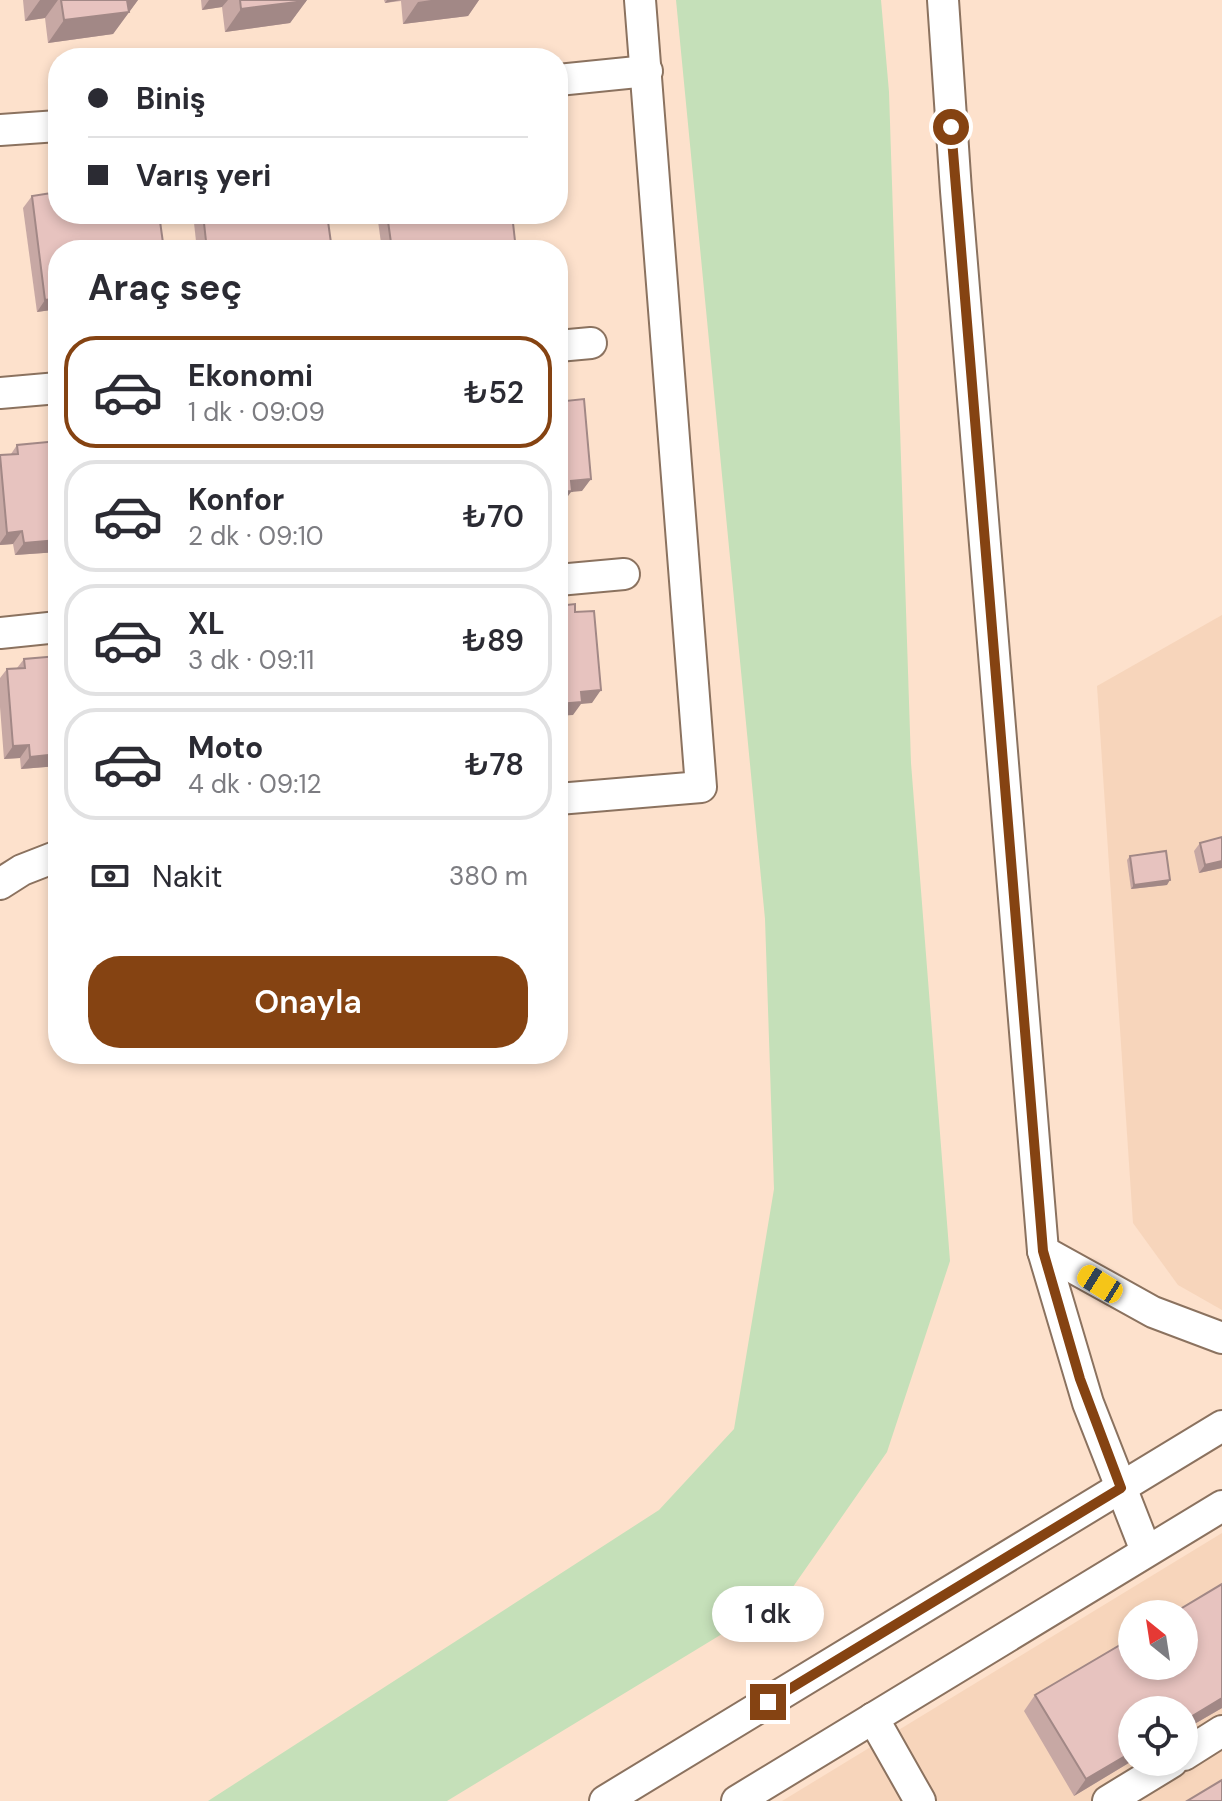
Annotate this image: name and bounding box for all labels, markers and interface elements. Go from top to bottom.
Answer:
text: Biniş [136,79,206,118]
route start [933,109,969,145]
text: Varış yeri [136,156,271,195]
text: Araç seç [88,264,242,311]
icon: car [92,356,164,428]
text: Ekonomi [188,356,313,395]
text: ₺52 [464,373,524,412]
text: 1 dk · 09:09 [188,395,325,429]
icon: car [92,480,164,552]
text: Konfor [188,480,284,519]
text: ₺70 [463,497,524,536]
text: 2 dk · 09:10 [188,519,324,553]
icon: car [92,604,164,676]
text: XL [188,604,225,643]
text: ₺89 [462,621,524,660]
text: 3 dk · 09:11 [188,643,314,677]
icon: car [92,728,164,800]
text: Moto [188,728,263,767]
text: ₺78 [465,745,524,784]
text: 4 dk · 09:12 [188,767,322,801]
icon: cash [88,854,132,898]
text: Nakit [152,857,223,896]
text: 380 m [449,859,528,893]
button: Onayla [88,956,528,1048]
car [1073,1261,1127,1307]
callout: 1 dk [712,1586,824,1642]
text: 1 dk [745,1597,791,1631]
north arrow [1118,1600,1198,1680]
map controls [1118,1600,1198,1776]
route end [750,1684,786,1720]
button: locate [1118,1696,1198,1776]

